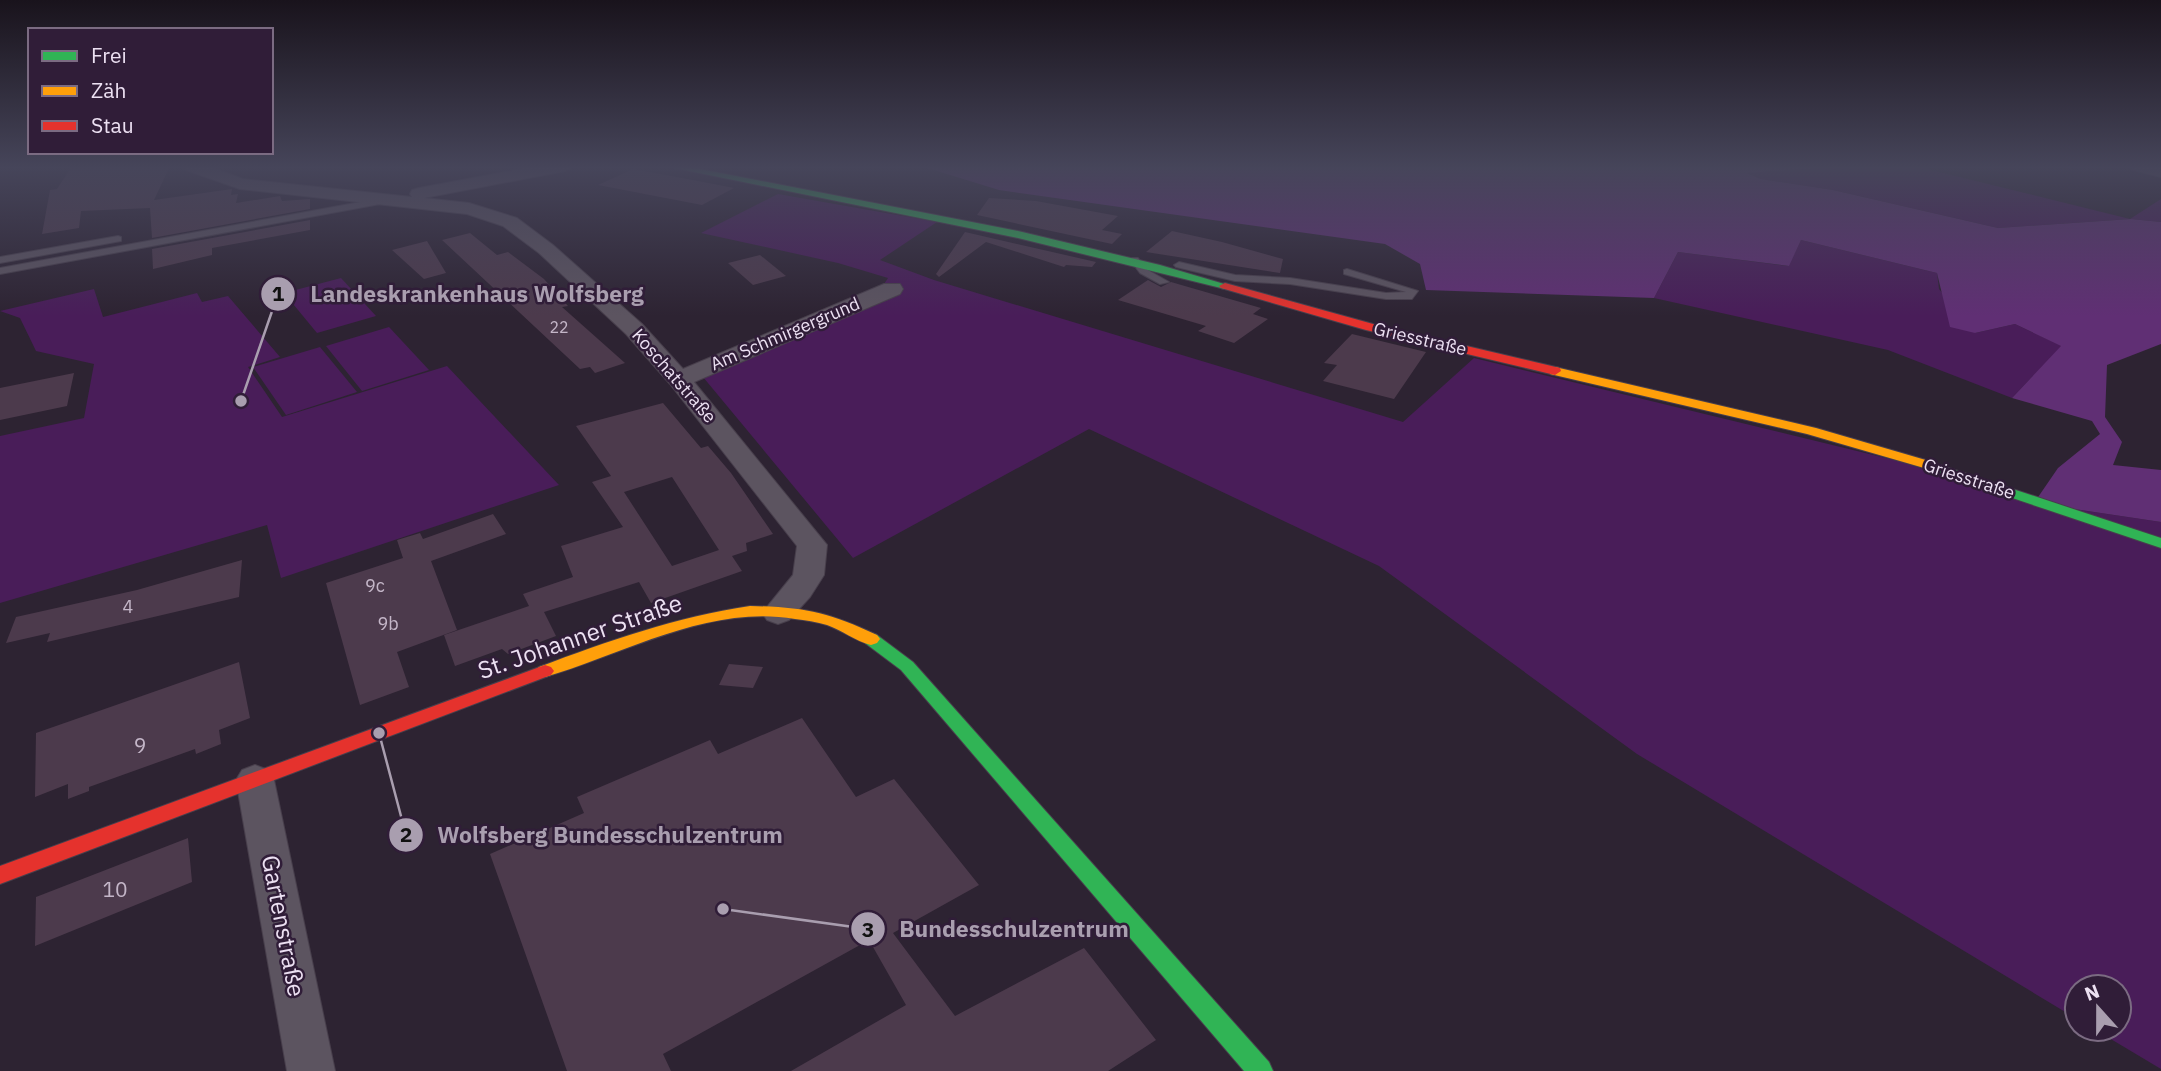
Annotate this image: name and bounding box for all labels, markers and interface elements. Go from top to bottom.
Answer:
legend [28,28,273,154]
text: Frei [91,41,127,69]
text: Zäh [91,76,126,104]
text: Stau [91,111,134,139]
callout: Landeskrankenhaus Wolfsberg [261,272,657,316]
text: Landeskrankenhaus Wolfsberg [310,278,644,308]
text: 1 [272,279,285,307]
street label: Am Schmirgergrund [707,292,863,375]
house number: 22 [549,317,569,337]
street label: Griesstraße [1371,317,1469,360]
street label: Koschatstraße [627,324,722,428]
street label: Griesstraße [1921,453,2018,504]
house number: 9c [365,574,385,597]
street label: St. Johanner Straße [473,586,686,686]
house number: 4 [123,595,134,618]
house number: 9b [377,612,399,635]
house number: 9 [134,731,146,759]
callout: Wolfsberg Bundesschulzentrum [388,813,797,857]
text: Wolfsberg Bundesschulzentrum [437,819,783,849]
text: 2 [400,820,412,848]
street label: Gartenstraße [255,852,313,999]
house number: 10 [102,875,128,903]
callout: Bundesschulzentrum [850,907,1143,951]
text: Bundesschulzentrum [899,913,1129,943]
text: 3 [862,915,874,943]
north arrow [2063,973,2133,1043]
text: N [2081,978,2103,1006]

